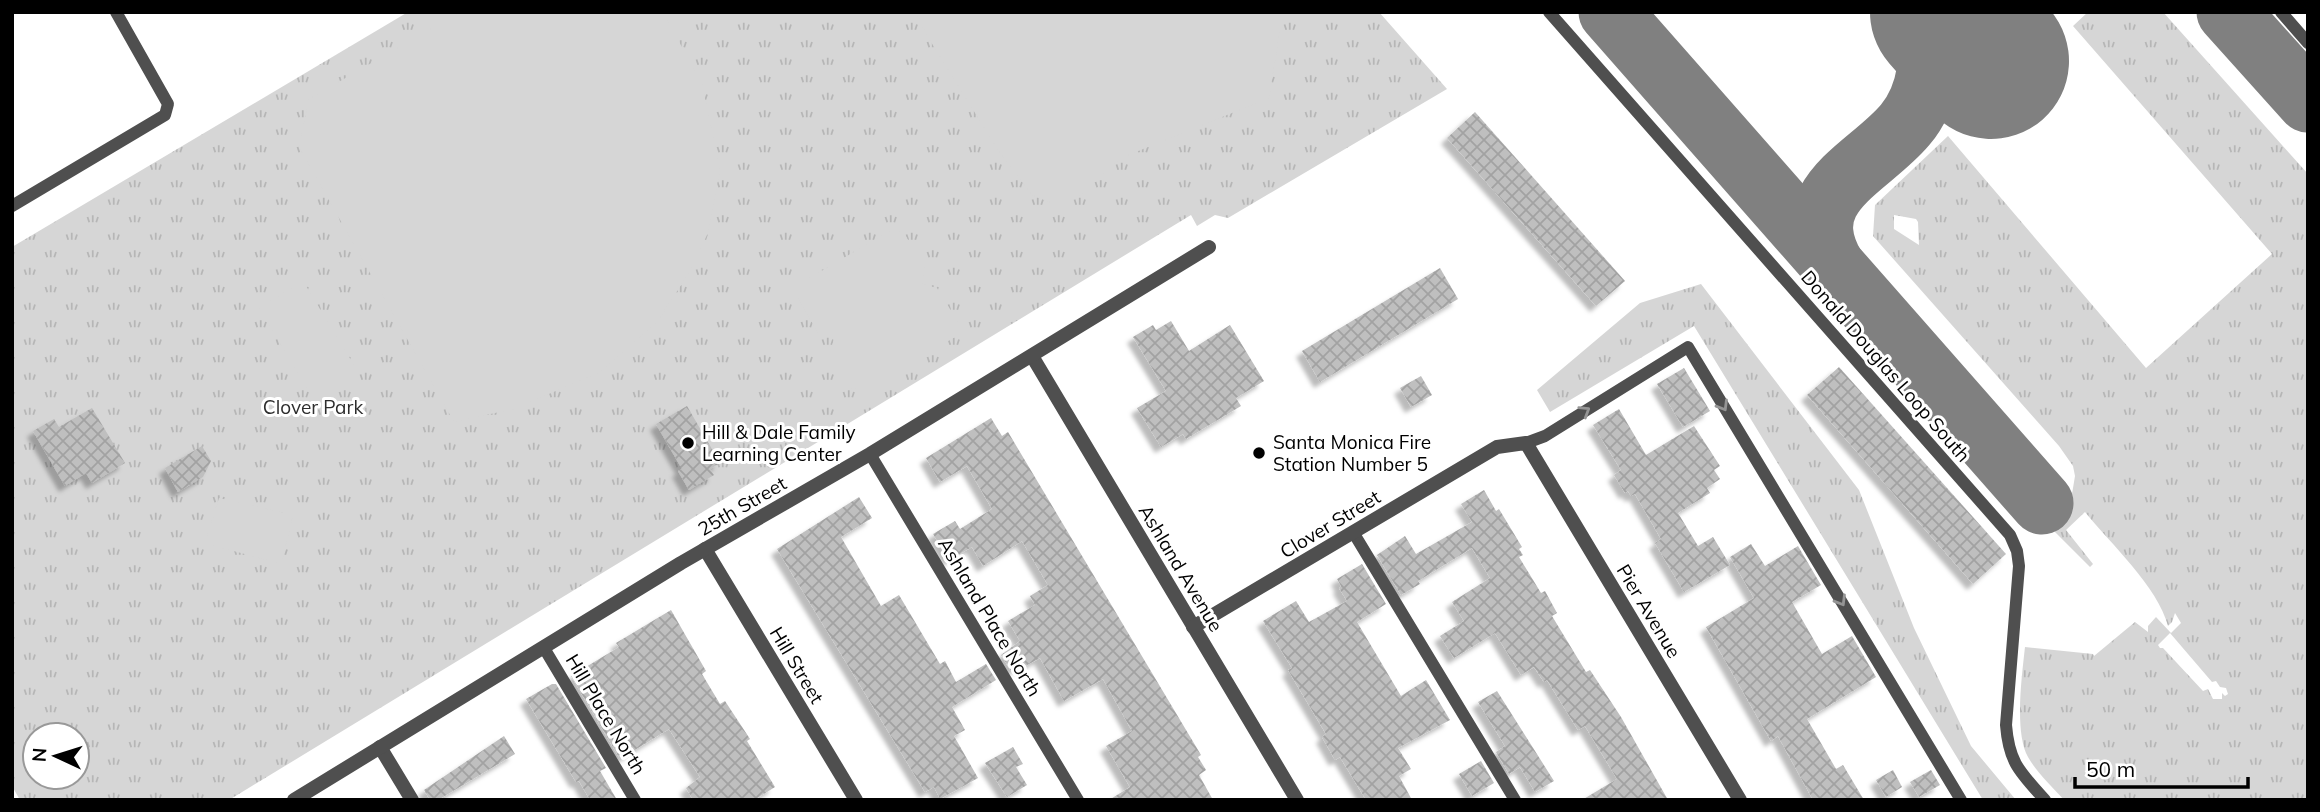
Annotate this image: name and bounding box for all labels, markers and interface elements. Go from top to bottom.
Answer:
street label: Donald Douglas Loop South [1796,265,1976,467]
park label: Clover Park [263,395,363,419]
one-way arrow [1715,398,1728,411]
one-way arrow [1578,406,1591,419]
place label: Hill & Dale Family Learning Center [702,420,856,466]
place label: Santa Monica Fire Station Number 5 [1273,430,1431,476]
marker: Hill & Dale Family Learning Center [680,435,696,451]
marker: Santa Monica Fire Station Number 5 [1251,445,1267,461]
street label: 25th Street [694,471,791,541]
street label: Clover Street [1275,484,1385,563]
street label: Ashland Avenue [1134,500,1228,636]
street label: Ashland Place North [933,533,1047,701]
street label: Pier Avenue [1612,560,1686,662]
one-way arrow [1832,593,1845,606]
street label: Hill Street [765,622,830,708]
street label: Hill Place North [561,649,651,779]
north arrow [21,721,91,791]
scale bar [2075,746,2248,790]
text: N [27,747,52,763]
text: 50 m [2086,756,2135,782]

